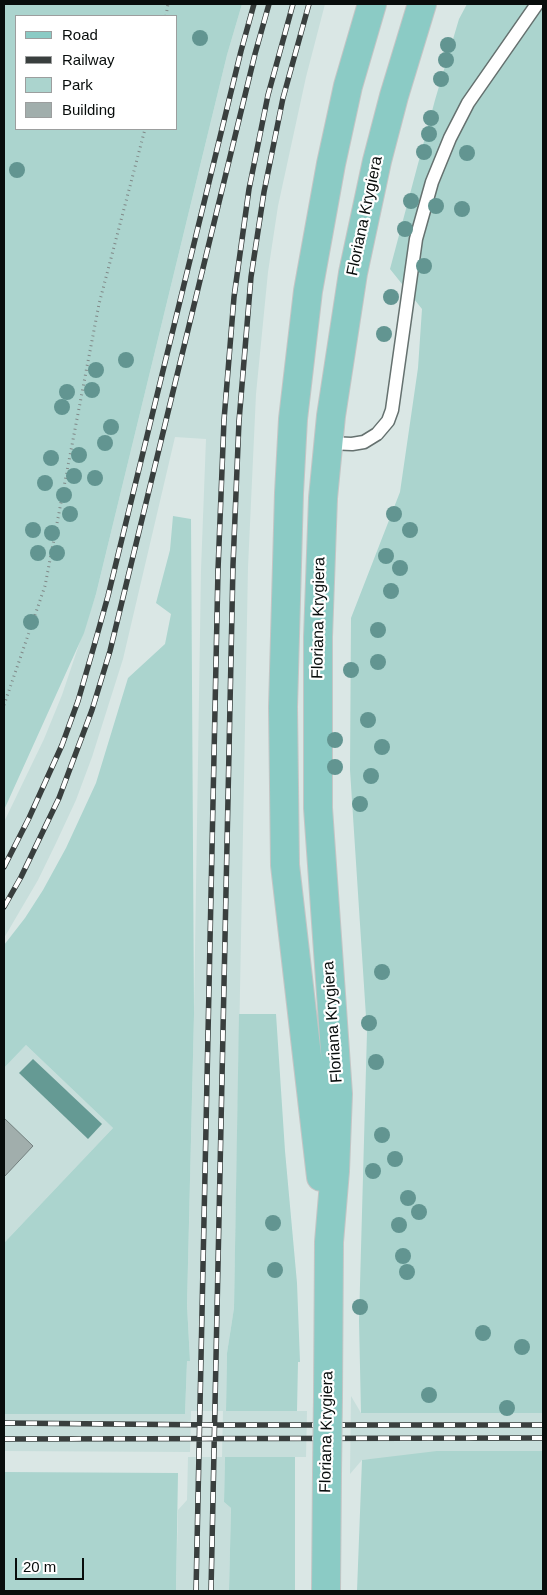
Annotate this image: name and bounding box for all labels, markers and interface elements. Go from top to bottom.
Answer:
legend [15,15,178,130]
text: Road [62,26,98,43]
text: Railway [62,51,115,68]
text: Park [62,76,93,93]
text: Building [62,101,115,118]
street label: Floriana Krygiera [343,154,387,278]
street label: Floriana Krygiera [308,557,330,679]
street label: Floriana Krygiera [319,961,347,1083]
street label: Floriana Krygiera [316,1371,338,1493]
scale bar [18,1548,86,1580]
text: 20 m [23,1558,56,1575]

